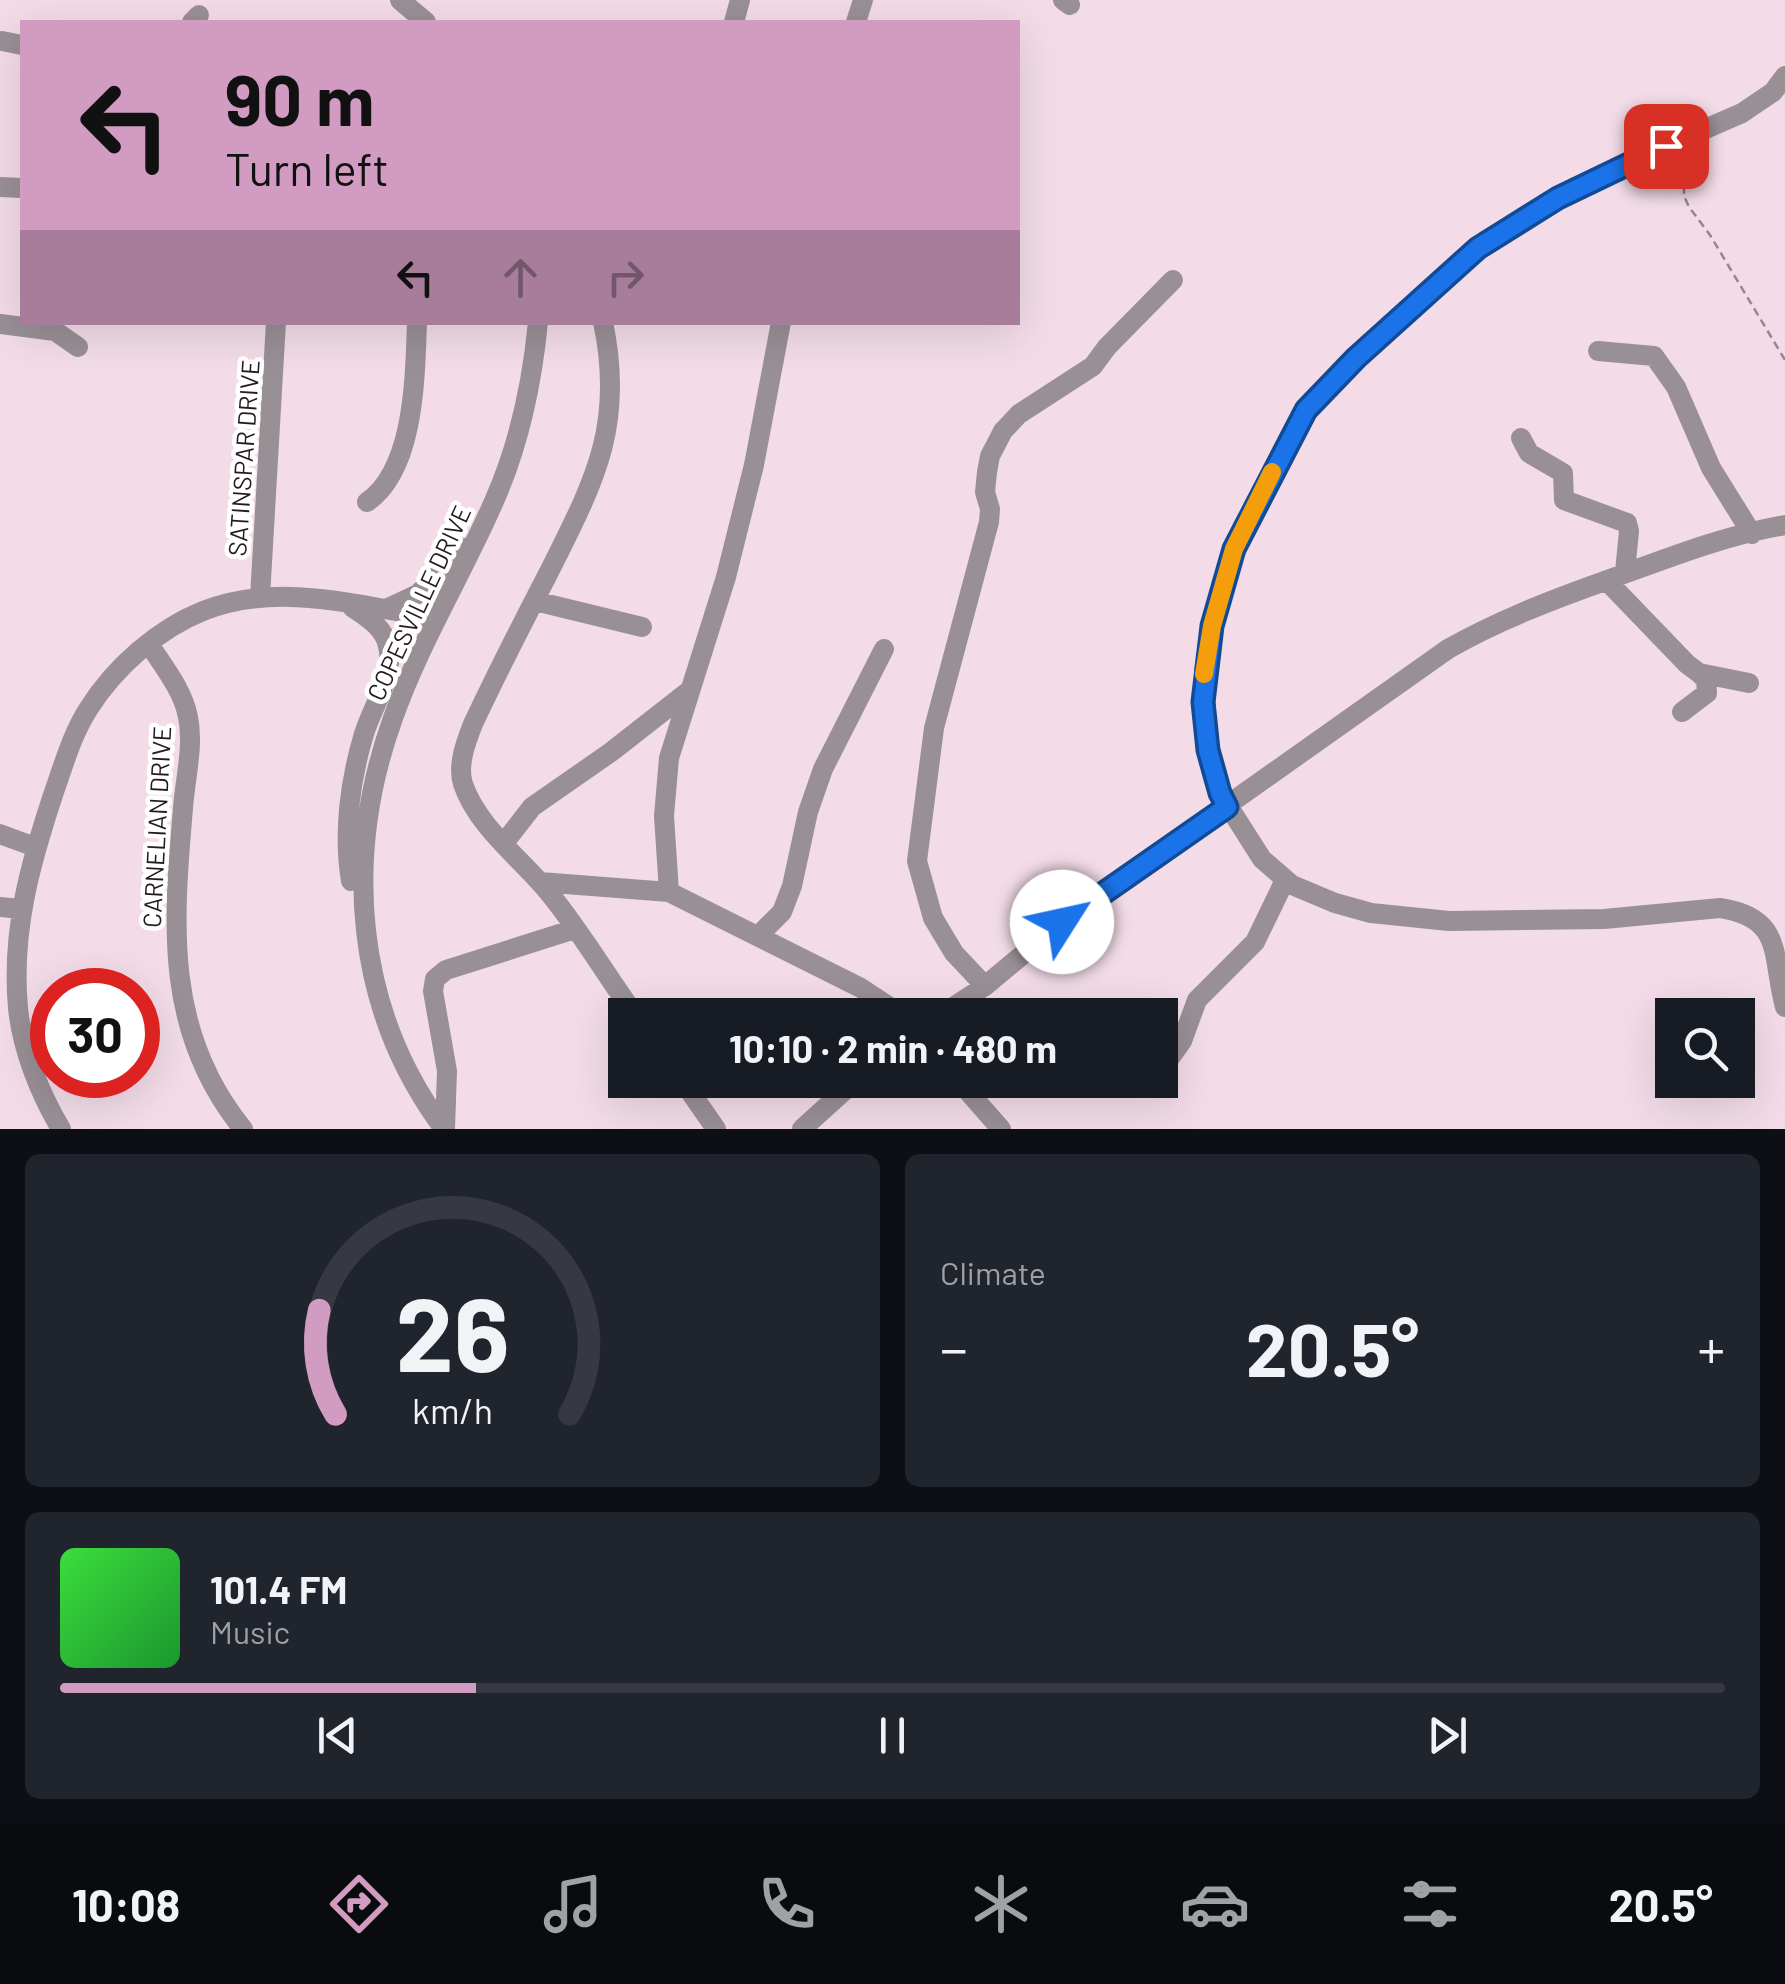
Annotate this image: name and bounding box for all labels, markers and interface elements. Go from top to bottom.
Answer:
text: 90 m [225,56,375,140]
icon: left [60,60,190,190]
pin [1624,104,1709,189]
icon: arrive [1639,119,1694,174]
text: Turn left [225,141,389,195]
icon: left [388,250,443,305]
icon: ahead [493,250,548,305]
icon: right [598,250,653,305]
street label: SATINSPAR DRIVE [221,359,265,557]
street label: COPESVILLE DRIVE [360,500,476,705]
street label: CARNELIAN DRIVE [136,725,176,928]
position arrow [1010,870,1114,974]
speed limit sign: 30 [30,968,160,1098]
map controls [1655,998,1755,1098]
button: search [1655,998,1755,1098]
text: 10:10 · 2 min · 480 m [729,1025,1057,1071]
text: Climate [940,1253,1046,1291]
text: 26 [395,1268,510,1393]
text: 20.5° [1246,1302,1419,1392]
text: − [940,1314,968,1380]
text: + [1697,1314,1725,1380]
text: km/h [412,1388,493,1431]
text: 101.4 FM [210,1566,347,1612]
text: Music [210,1612,290,1650]
icon: previous [310,1708,365,1763]
icon: pause [865,1708,920,1763]
icon: next [1420,1708,1475,1763]
icon: directions [324,1869,394,1939]
icon: music [538,1869,608,1939]
icon: phone [752,1869,822,1939]
icon: climate [966,1869,1036,1939]
icon: car [1180,1869,1250,1939]
icon: filters [1395,1869,1465,1939]
text: 10:08 [72,1877,180,1931]
text: 20.5° [1609,1877,1713,1931]

